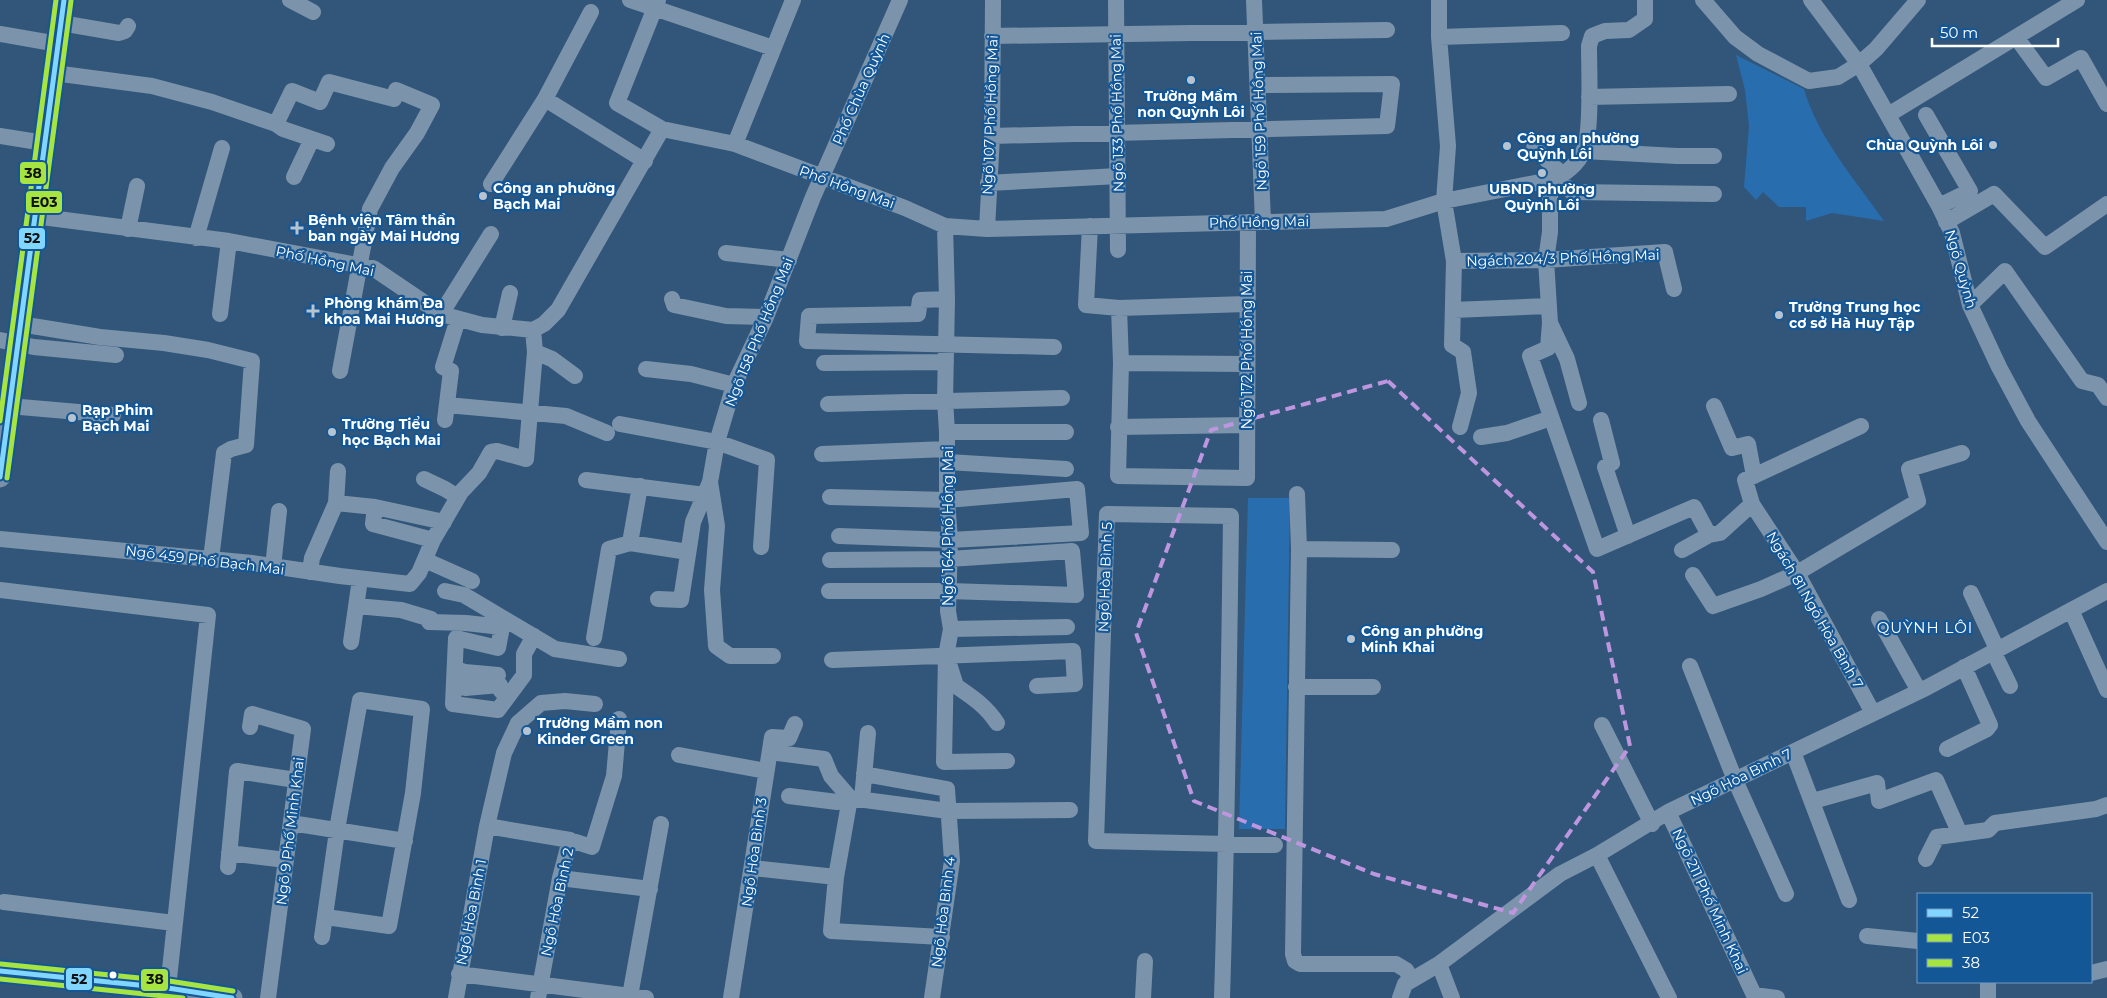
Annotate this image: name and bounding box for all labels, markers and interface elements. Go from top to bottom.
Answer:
scale bar [1932,15,2058,47]
text: 50 m [1940,23,1978,42]
street label: Phố Chùa Quỳnh [828,30,894,148]
street label: Ngõ 159 Phố Hồng Mai [1247,31,1271,191]
street label: Ngõ 133 Phố Hồng Mai [1107,34,1127,192]
street label: Ngõ 107 Phố Hồng Mai [978,35,1002,195]
marker: Trường Mầm non Quỳnh Lôi [1185,74,1197,86]
place label: Trường Mầm non Quỳnh Lôi [1137,87,1245,121]
place label: Công an phường Quỳnh Lôi [1517,129,1639,163]
place label: Chùa Quỳnh Lôi [1866,136,1983,154]
marker: Chùa Quỳnh Lôi [1987,139,1999,151]
marker: Công an phường Quỳnh Lôi [1501,140,1513,152]
line badge: 38 [19,161,47,185]
street label: Phố Hồng Mai [797,161,897,213]
text: 38 [23,164,42,182]
marker: UBND phường Quỳnh Lôi [1536,167,1548,179]
place label: Công an phường Bạch Mai [493,179,615,213]
place label: UBND phường Quỳnh Lôi [1489,180,1595,214]
line badge: E03 [25,190,63,214]
marker: Công an phường Bạch Mai [477,190,489,202]
text: E03 [31,193,57,211]
place label: Bệnh viện Tâm thần ban ngày Mai Hương [308,211,460,245]
street label: Phố Hồng Mai [1209,212,1309,232]
marker: Bệnh viện Tâm thần ban ngày Mai Hương [290,221,304,235]
line badge: 52 [18,227,46,250]
street label: Ngõ Quỳnh [1941,228,1981,310]
text: 52 [24,229,40,247]
street label: Phố Hồng Mai [274,242,376,280]
street label: Ngách 204/3 Phố Hồng Mai [1466,246,1660,270]
street label: Ngõ 158 Phố Hồng Mai [721,255,797,409]
street label: Ngõ 172 Phố Hồng Mai [1238,271,1256,429]
place label: Phòng khám Đa khoa Mai Hương [324,294,444,328]
place label: Trường Trung học cơ sở Hà Huy Tập [1789,298,1921,332]
marker: Phòng khám Đa khoa Mai Hương [306,304,320,318]
marker: Trường Trung học cơ sở Hà Huy Tập [1773,309,1785,321]
place label: Rạp Phim Bạch Mai [82,401,153,435]
marker: Rạp Phim Bạch Mai [66,412,78,424]
place label: Trường Tiểu học Bạch Mai [342,415,441,449]
marker: Trường Tiểu học Bạch Mai [326,426,338,438]
street label: Ngõ 164 Phố Hồng Mai [939,446,957,606]
street label: Ngõ Hòa Bình 5 [1094,521,1116,632]
street label: Ngách 81 Ngõ Hòa Bình 7 [1763,528,1867,692]
street label: Ngõ 459 Phố Bạch Mai [125,541,285,579]
district label: QUỲNH LÔI [1877,618,1973,637]
place label: Công an phường Minh Khai [1361,622,1483,656]
marker: Công an phường Minh Khai [1345,633,1357,645]
place label: Trường Mầm non Kinder Green [537,714,663,748]
marker: Trường Mầm non Kinder Green [521,725,533,737]
street label: Ngõ Hòa Bình 7 [1687,745,1795,809]
street label: Ngõ 9 Phố Minh Khai [272,756,308,906]
street label: Ngõ Hòa Bình 3 [737,796,771,908]
street label: Ngõ 211 Phố Minh Khai [1668,825,1752,977]
street label: Ngõ Hòa Bình 2 [537,846,577,958]
street label: Ngõ Hòa Bình 4 [927,855,959,969]
street label: Ngõ Hòa Bình 1 [452,858,490,966]
legend [1917,893,2092,983]
text: 52 [1962,903,1979,922]
text: E03 [1962,928,1990,947]
text: 38 [1962,953,1980,972]
line badge: 52 [65,967,93,991]
line badge: 38 [140,968,169,992]
text: 52 [71,970,87,988]
unlabelled marker [108,970,118,980]
text: 38 [145,970,164,988]

